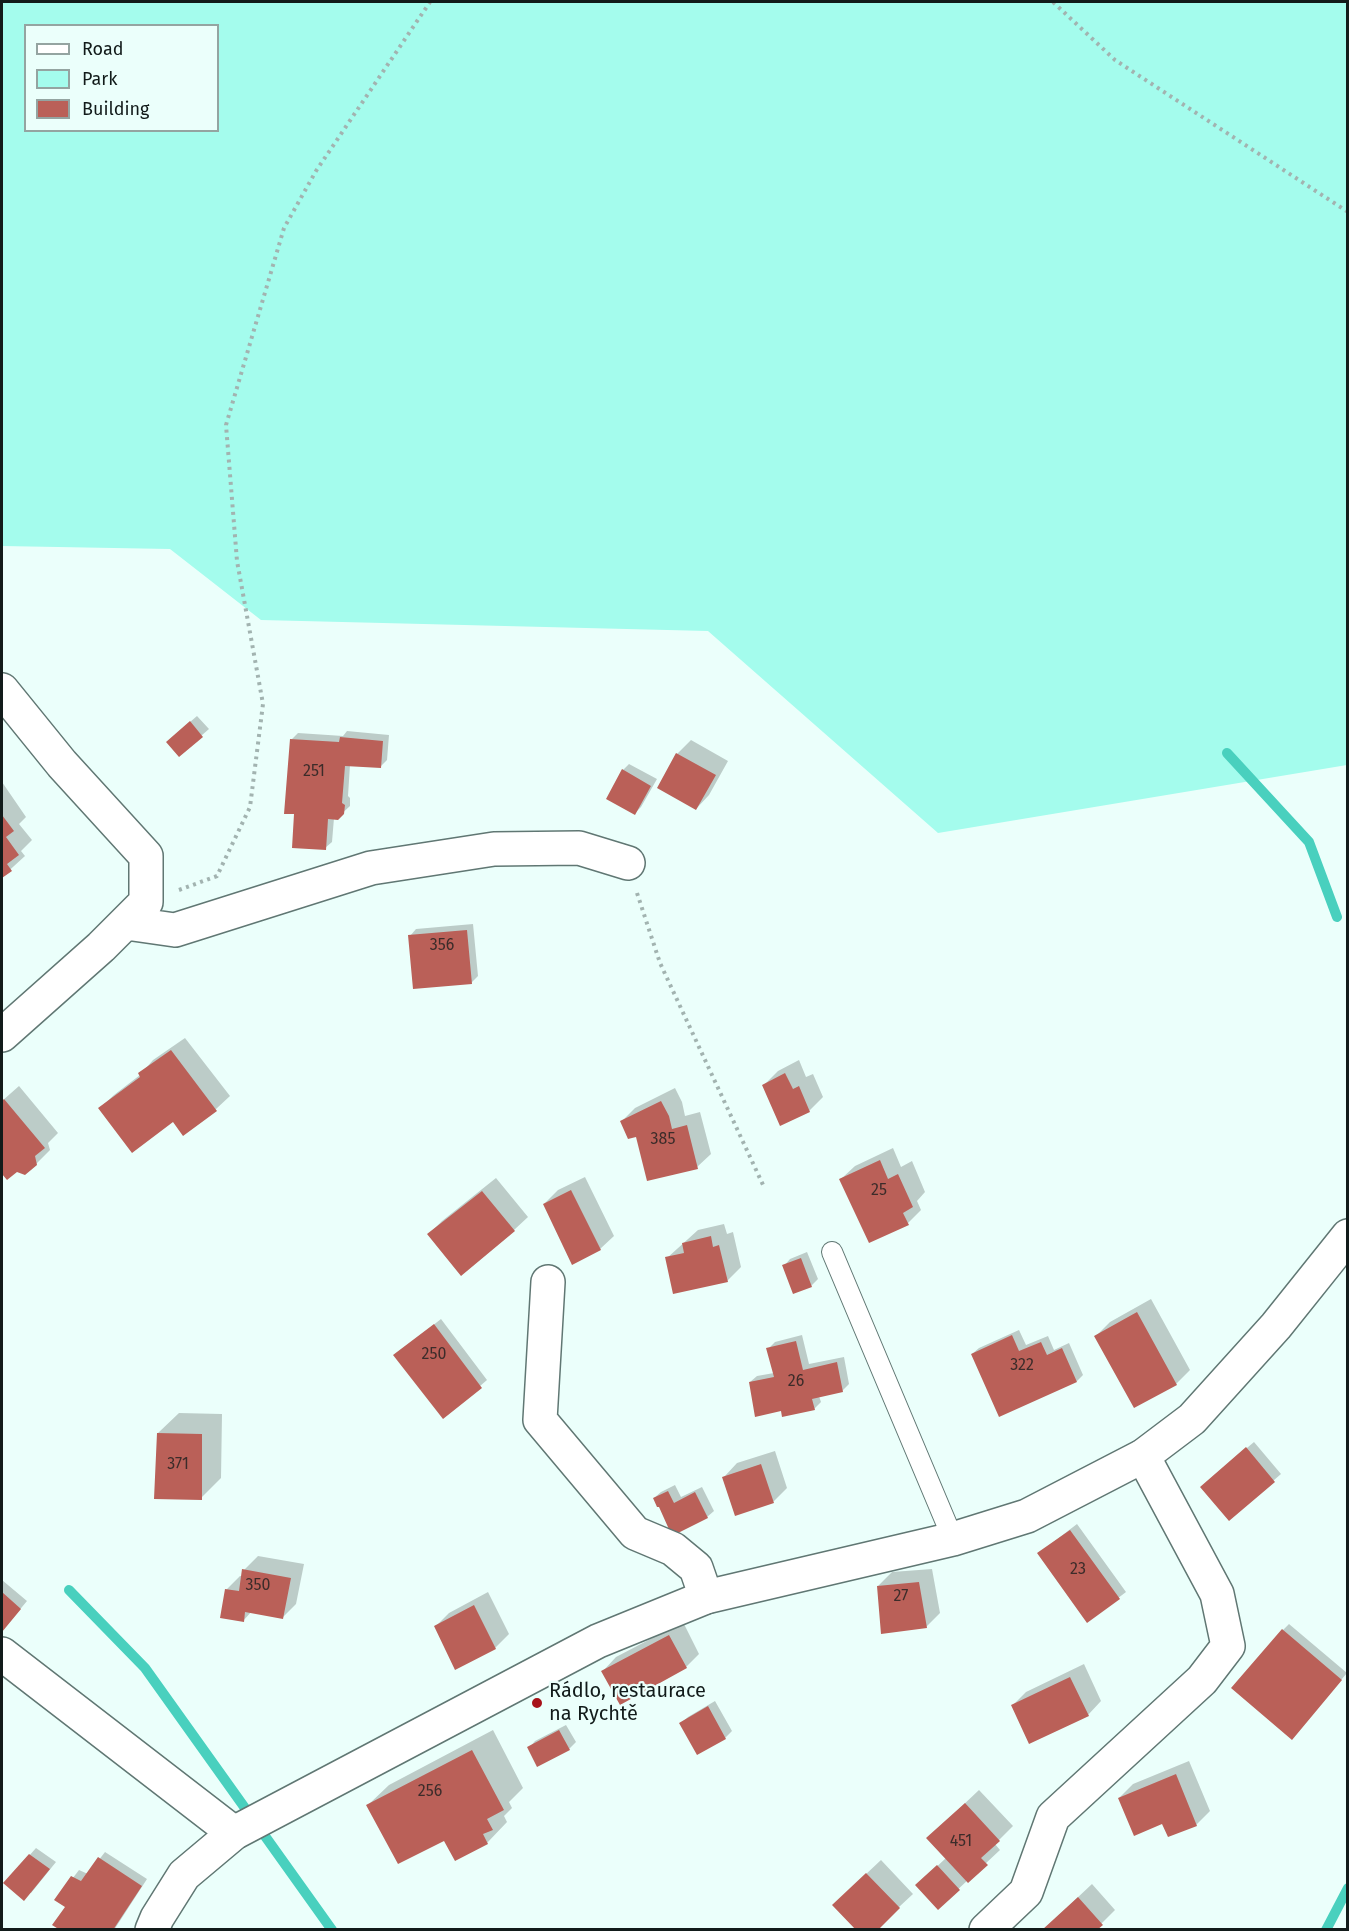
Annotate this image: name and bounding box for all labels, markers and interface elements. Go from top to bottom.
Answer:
legend [24,24,219,132]
text: Road [82,38,124,60]
text: Park [82,68,117,90]
text: Building [82,98,149,120]
house number: 251 [303,762,325,782]
house number: 356 [430,936,454,956]
house number: 385 [651,1130,675,1150]
house number: 25 [871,1181,887,1201]
house number: 250 [422,1345,446,1365]
house number: 322 [1010,1356,1034,1376]
house number: 26 [788,1372,804,1392]
house number: 371 [167,1455,189,1475]
house number: 23 [1070,1560,1086,1580]
house number: 350 [246,1576,270,1596]
house number: 27 [894,1587,908,1607]
place label: Rádlo, restaurace na Rychtě [549,1679,706,1726]
marker: Rádlo, restaurace na Rychtě [530,1696,544,1710]
house number: 256 [418,1782,442,1802]
house number: 451 [950,1832,972,1852]

